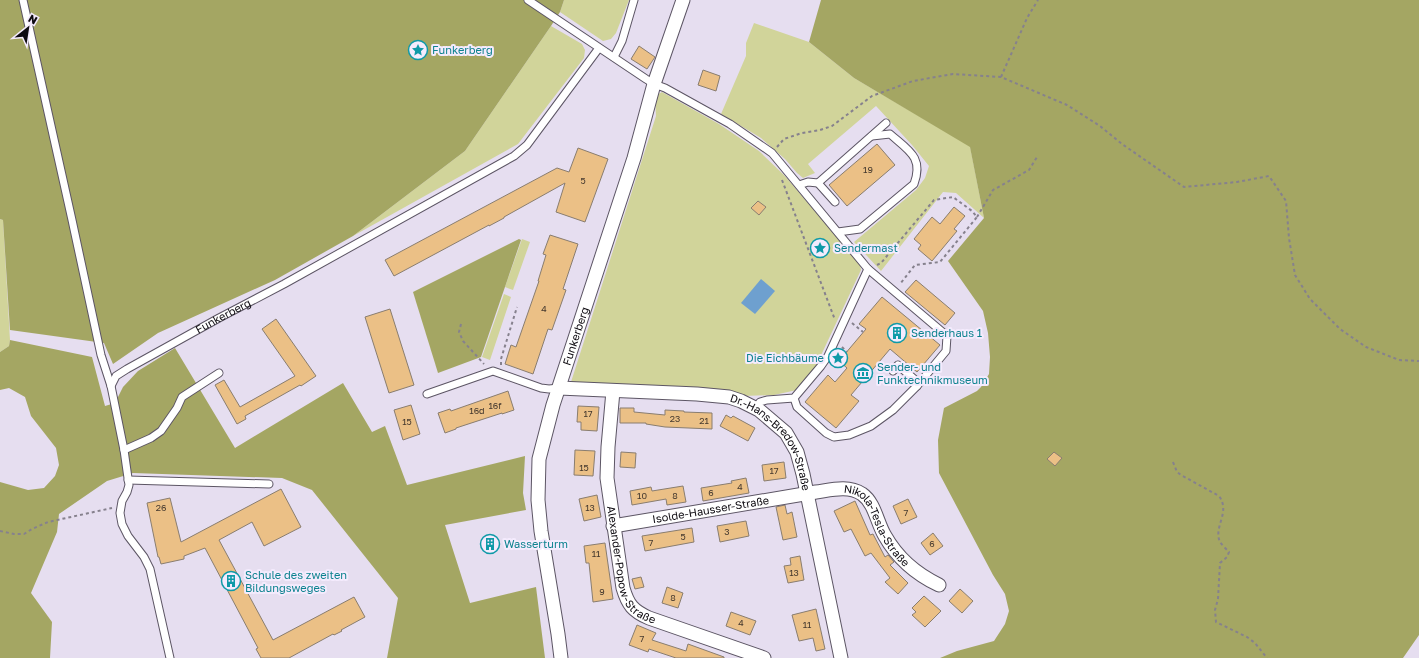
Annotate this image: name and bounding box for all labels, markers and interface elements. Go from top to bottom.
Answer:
north arrow [8,8,48,48]
text: N [26,11,40,27]
place icon: Funkerberg [407,39,429,61]
place label: Funkerberg [432,43,493,56]
house number: 19 [863,164,873,175]
house number: 5 [580,175,586,186]
place icon: Sendermast [809,237,831,259]
place label: Sendermast [834,241,898,254]
street label: Funkerberg [193,296,253,336]
house number: 4 [541,303,547,314]
street label: Funkerberg [559,305,591,367]
building icon: Senderhaus 1 [886,322,908,344]
place label: Senderhaus 1 [911,326,982,339]
place icon: Die Eichbäume [827,347,849,369]
place label: Die Eichbäume [746,351,824,364]
place label: Sender- und Funktechnikmuseum [877,360,988,386]
museum icon: Sender- und Funktechnikmuseum [852,362,874,384]
street label: Dr.-Hans-Bredow-Straße [729,391,813,492]
house number: 16f [488,400,502,411]
house number: 16d [469,405,485,416]
house number: 17 [583,408,593,419]
house number: 23 [670,413,680,424]
house number: 21 [699,415,709,426]
house number: 15 [402,416,412,427]
house number: 15 [579,462,589,473]
house number: 17 [769,465,779,476]
house number: 4 [737,481,743,492]
street label: Nikola-Tesla-Straße [843,482,913,569]
house number: 6 [708,487,714,498]
house number: 10 [637,490,647,501]
house number: 8 [672,490,678,501]
street label: Isolde-Hausser-Straße [651,493,770,525]
house number: 26 [156,502,166,513]
house number: 13 [585,502,595,513]
street label: Alexander-Popow-Straße [605,505,658,626]
house number: 7 [904,507,909,518]
house number: 3 [724,526,730,537]
house number: 5 [680,531,686,542]
building icon: Wasserturm [479,533,501,555]
place label: Wasserturm [504,537,568,550]
house number: 7 [649,537,654,548]
house number: 6 [929,538,935,549]
house number: 11 [592,548,601,559]
house number: 13 [789,567,799,578]
place label: Schule des zweiten Bildungsweges [245,568,347,594]
building icon: Schule des zweiten Bildungsweges [220,570,242,592]
house number: 9 [599,586,605,597]
house number: 8 [670,592,676,603]
house number: 4 [738,617,744,628]
house number: 11 [803,619,812,630]
house number: 7 [640,633,645,644]

